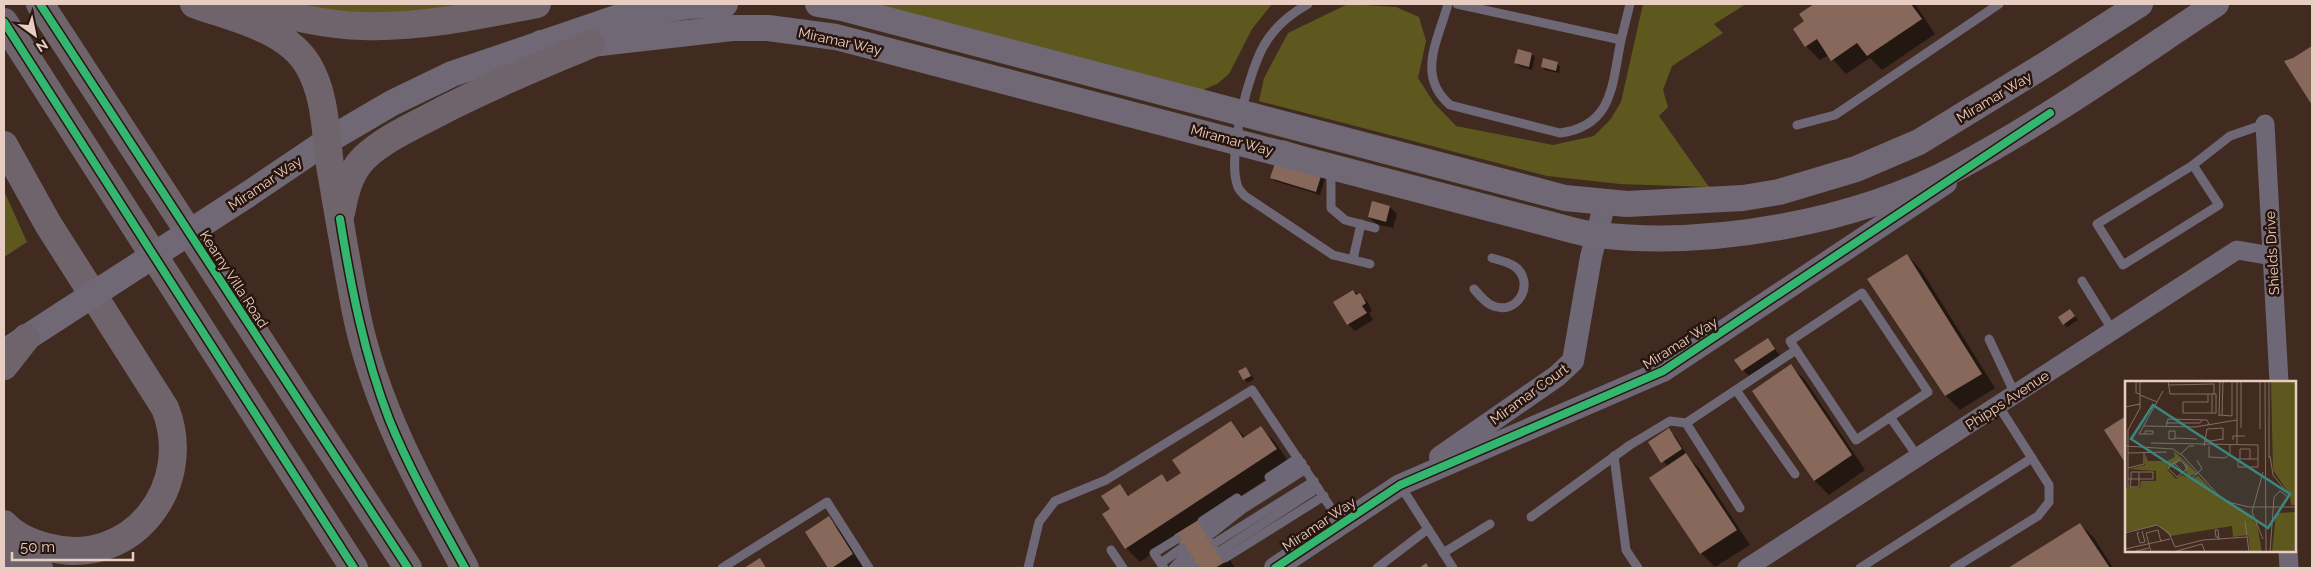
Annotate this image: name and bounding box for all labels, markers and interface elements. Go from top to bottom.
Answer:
north arrow [10,10,60,60]
street label: Miramar Way [797,24,884,58]
text: N [33,36,51,56]
street label: Miramar Way [1953,68,2035,126]
street label: Miramar Way [1189,121,1275,159]
street label: Miramar Way [225,152,305,213]
street label: Shields Drive [2262,211,2282,295]
street label: Kearny Villa Road [197,227,271,331]
street label: Miramar Way [1640,314,1721,372]
street label: Miramar Court [1487,360,1571,428]
street label: Phipps Avenue [1962,367,2052,433]
inset map [2125,381,2296,552]
street label: Miramar Way [1279,493,1359,554]
scale bar [12,530,134,562]
text: 50 m [20,538,55,556]

